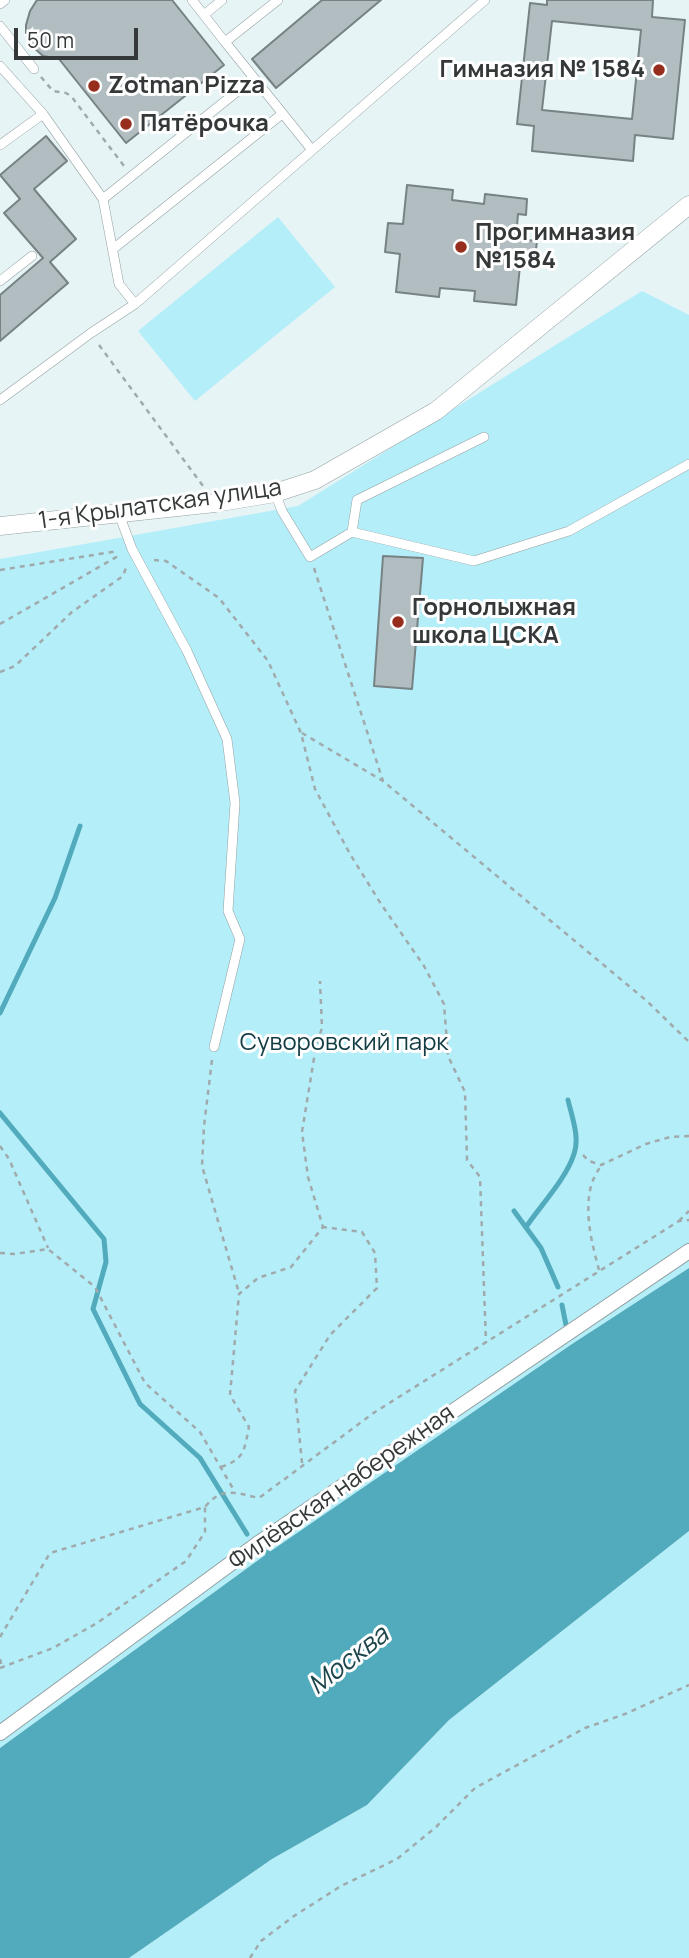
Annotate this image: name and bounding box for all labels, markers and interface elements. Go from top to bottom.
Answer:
scale bar [18,14,142,58]
text: 50 m [27,26,74,54]
place label: Гимназия № 1584 [439,56,645,84]
marker: Гимназия № 1584 [651,62,667,78]
place label: Zotman Pizza [108,72,265,100]
marker: Zotman Pizza [86,78,102,94]
place label: Пятёрочка [140,110,269,138]
marker: Пятёрочка [118,116,134,132]
place label: Прогимназия №1584 [475,219,635,275]
marker: Прогимназия №1584 [453,239,469,255]
street label: 1-я Крылатская улица [36,474,284,536]
place label: Горнолыжная школа ЦСКА [412,594,576,650]
marker: Горнолыжная школа ЦСКА [390,614,406,630]
park label: Суворовский парк [240,1029,448,1057]
street label: Филёвская набережная [224,1399,460,1577]
water label: Москва [303,1620,395,1702]

